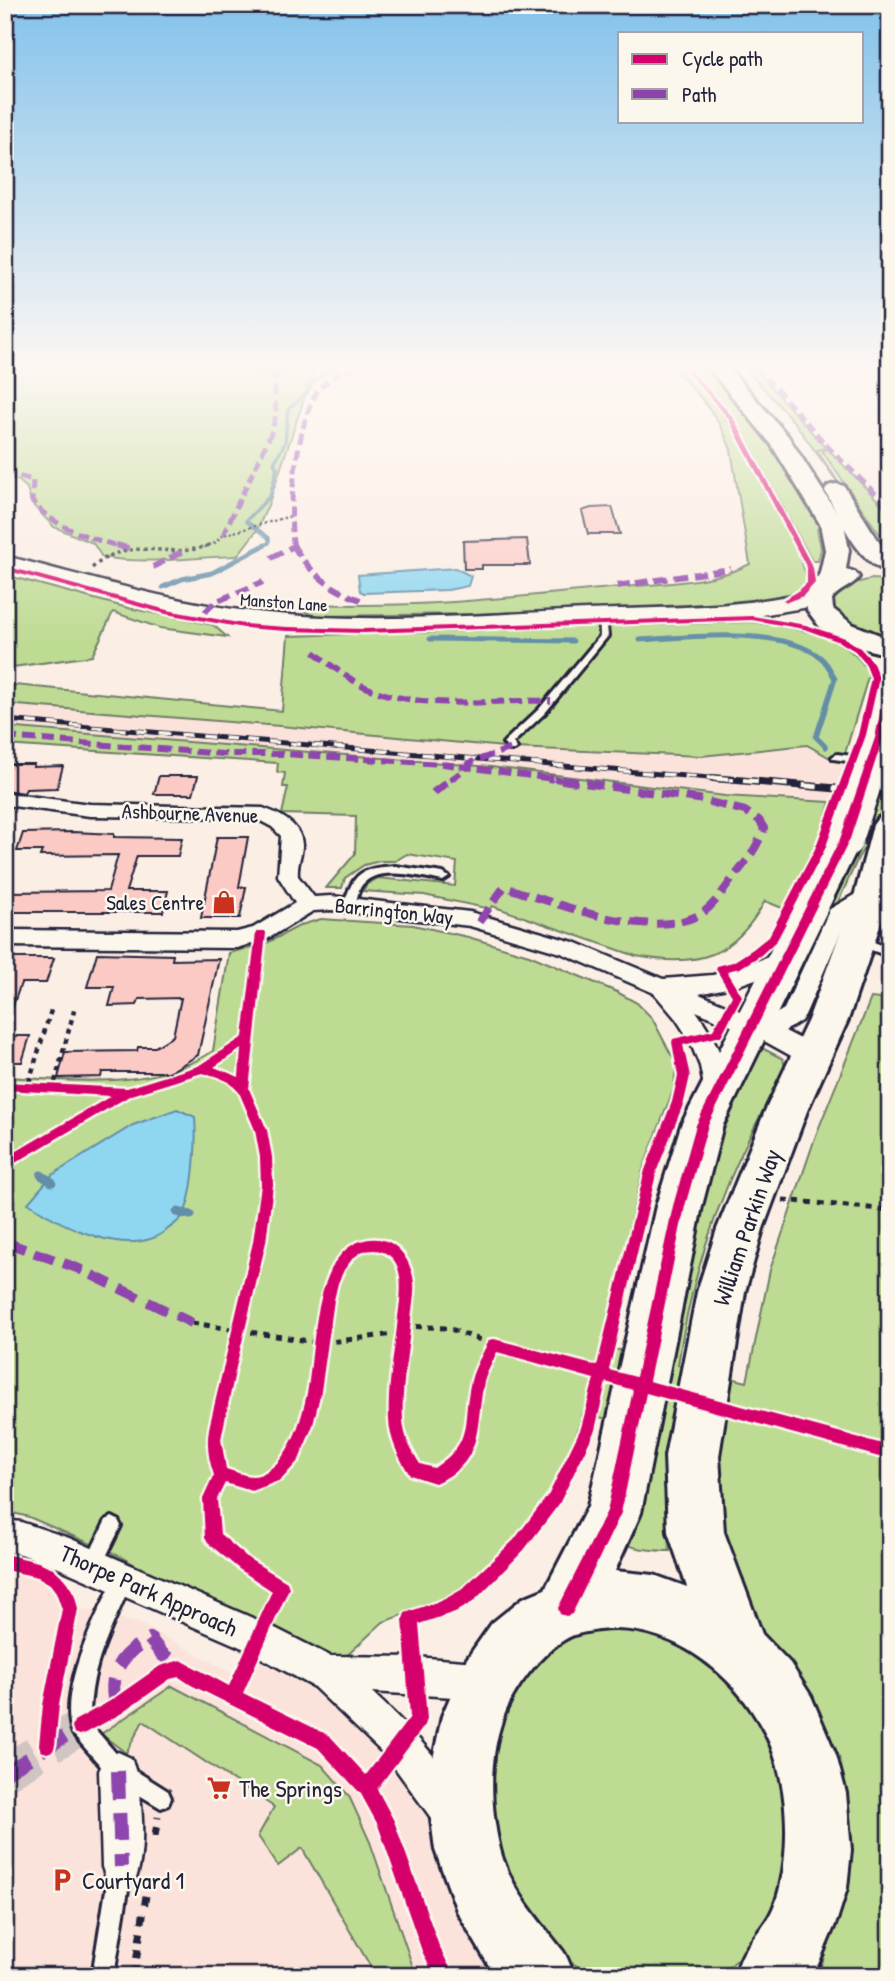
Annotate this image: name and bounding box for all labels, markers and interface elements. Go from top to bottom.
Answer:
legend [618,32,864,122]
text: Cycle path [682,44,763,73]
text: Path [682,80,717,109]
street label: Manston Lane [239,586,329,618]
street label: Ashbourne Avenue [121,796,259,830]
place label: Sales Centre [106,888,204,917]
shop icon: Sales Centre [210,888,238,916]
street label: Barrington Way [333,890,455,932]
street label: William Parkin Way [704,1145,788,1309]
street label: Thorpe Park Approach [55,1536,243,1644]
place label: The Springs [239,1772,342,1804]
supermarket icon: The Springs [205,1774,233,1802]
place label: Courtyard 1 [82,1864,184,1896]
parking icon: Courtyard 1 [48,1866,76,1894]

